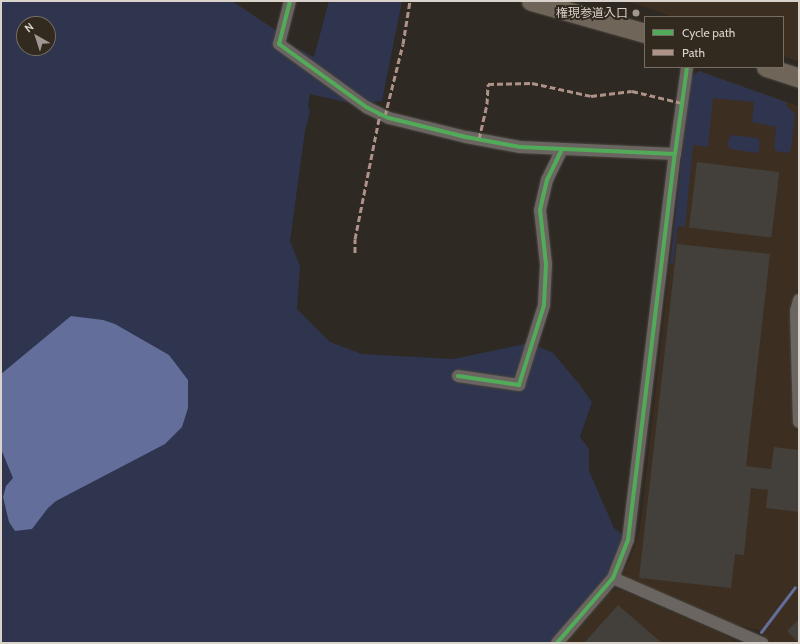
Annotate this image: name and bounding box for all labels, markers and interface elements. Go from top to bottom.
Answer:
place label: 権現参道入口 [556,6,628,20]
marker: 権現参道入口 [631,8,641,18]
north arrow [16,16,56,56]
legend [644,16,784,68]
text: N [22,20,37,35]
text: Cycle path [682,25,735,40]
text: Path [682,45,705,60]

